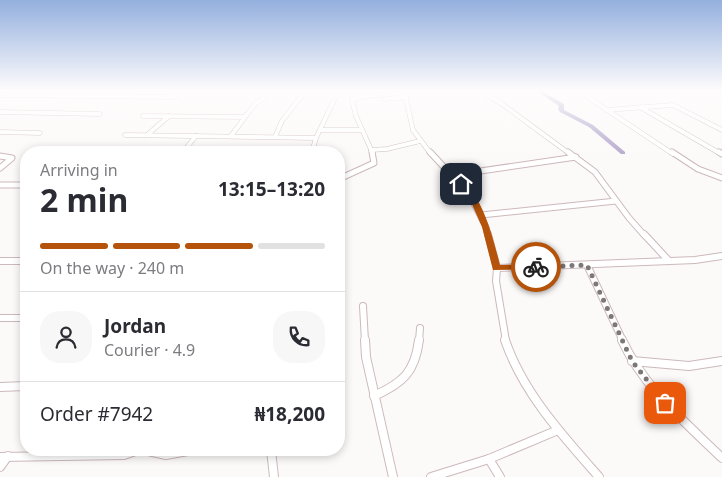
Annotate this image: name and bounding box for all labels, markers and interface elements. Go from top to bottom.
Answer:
text: Arriving in [40,159,118,181]
pin [440,163,482,205]
icon: home [447,170,475,198]
text: 13:15–13:20 [218,176,325,202]
text: 2 min [40,178,128,221]
courier [511,242,561,292]
icon: bike [522,253,550,281]
text: On the way · 240 m [40,257,184,279]
button: person [40,311,92,363]
button: phone [273,311,325,363]
text: Jordan [104,313,166,339]
text: Courier · 4.9 [104,339,195,361]
pin [644,382,686,424]
icon: bag [651,389,679,417]
text: Order #7942 [40,401,153,427]
text: ₦18,200 [254,401,325,427]

